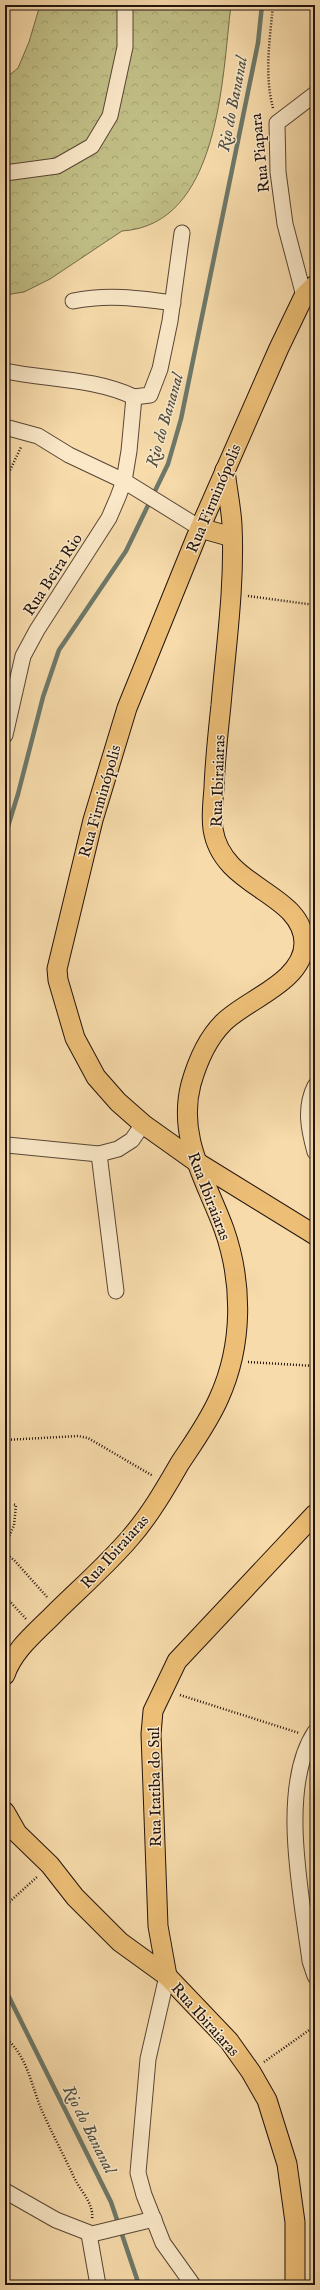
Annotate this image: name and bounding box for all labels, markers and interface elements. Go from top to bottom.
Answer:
water label: Rio do Bananal [214,53,253,154]
street label: Rua Piapara [247,112,275,193]
water label: Rio do Bananal [142,369,189,470]
street label: Rua Firminópolis [183,441,247,556]
street label: Rua Beira Rio [20,530,88,620]
street label: Rua Ibiraiaras [207,734,231,828]
street label: Rua Firminópolis [75,742,127,860]
street label: Rua Ibiraiaras [182,1150,234,1244]
street label: Rua Ibiraiaras [77,1511,154,1594]
street label: Rua Itatiba do Sul [145,1726,167,1847]
street label: Rua Ibiraiaras [166,1979,243,2062]
water label: Rio do Bananal [57,2082,121,2179]

